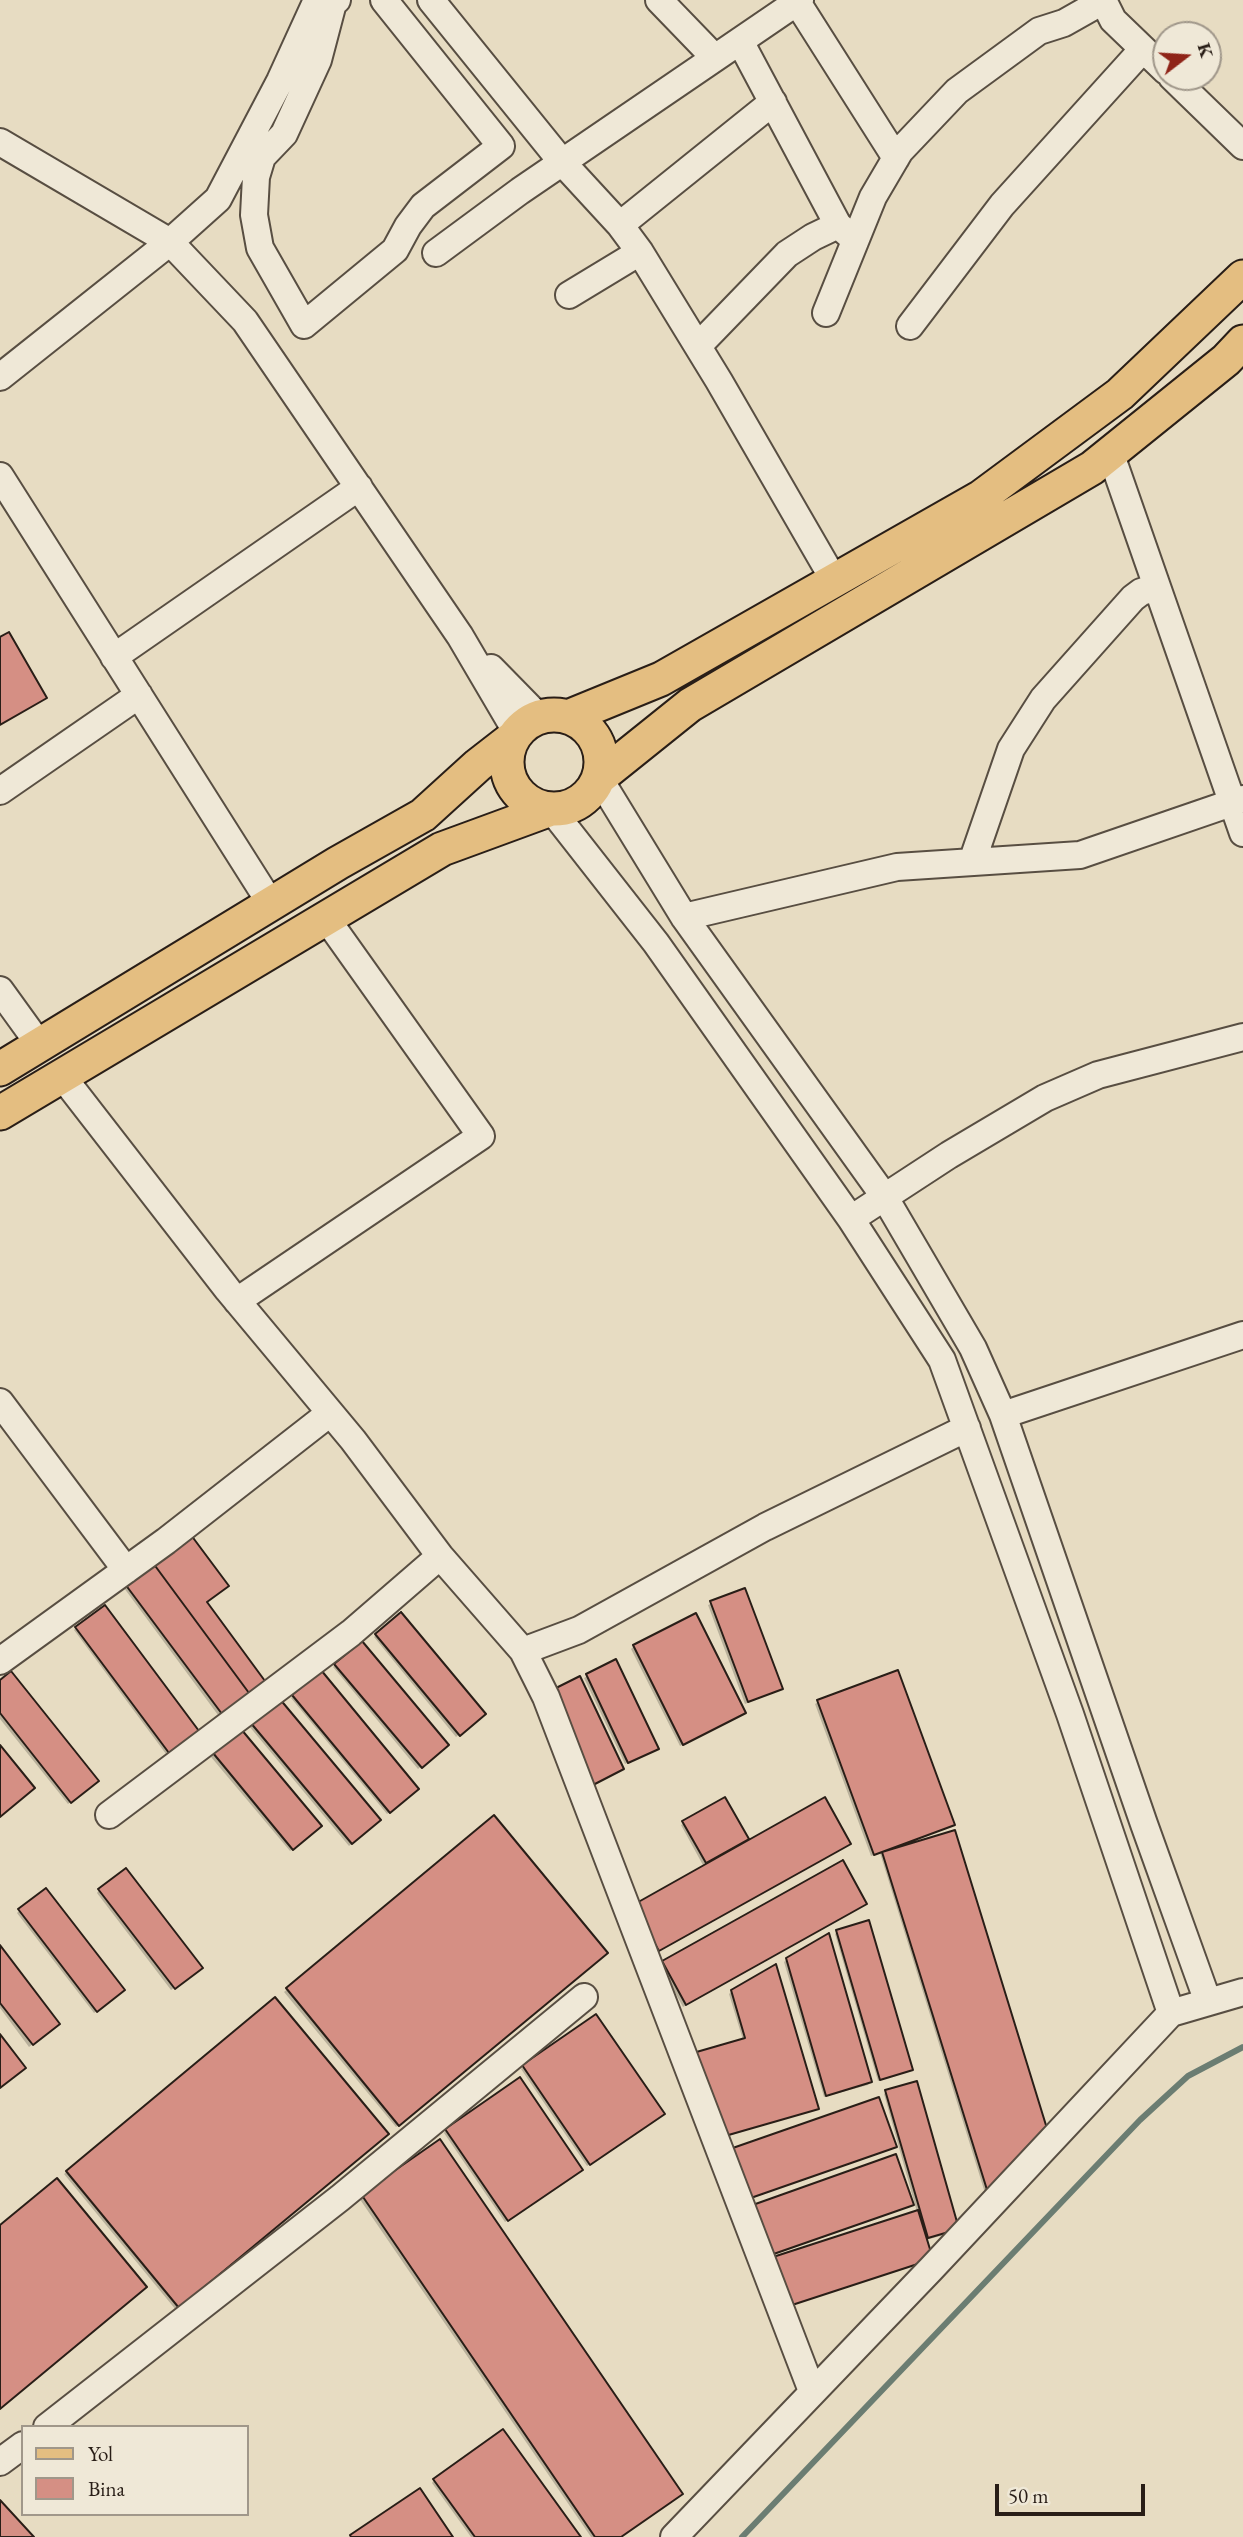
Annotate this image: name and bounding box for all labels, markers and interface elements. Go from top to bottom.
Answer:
north arrow [1152,21,1222,91]
text: K [1192,40,1220,61]
legend [21,2425,248,2516]
text: Yol [88,2440,113,2467]
scale bar [998,2470,1148,2514]
text: Bina [88,2475,125,2502]
text: 50 m [1008,2482,1049,2509]

